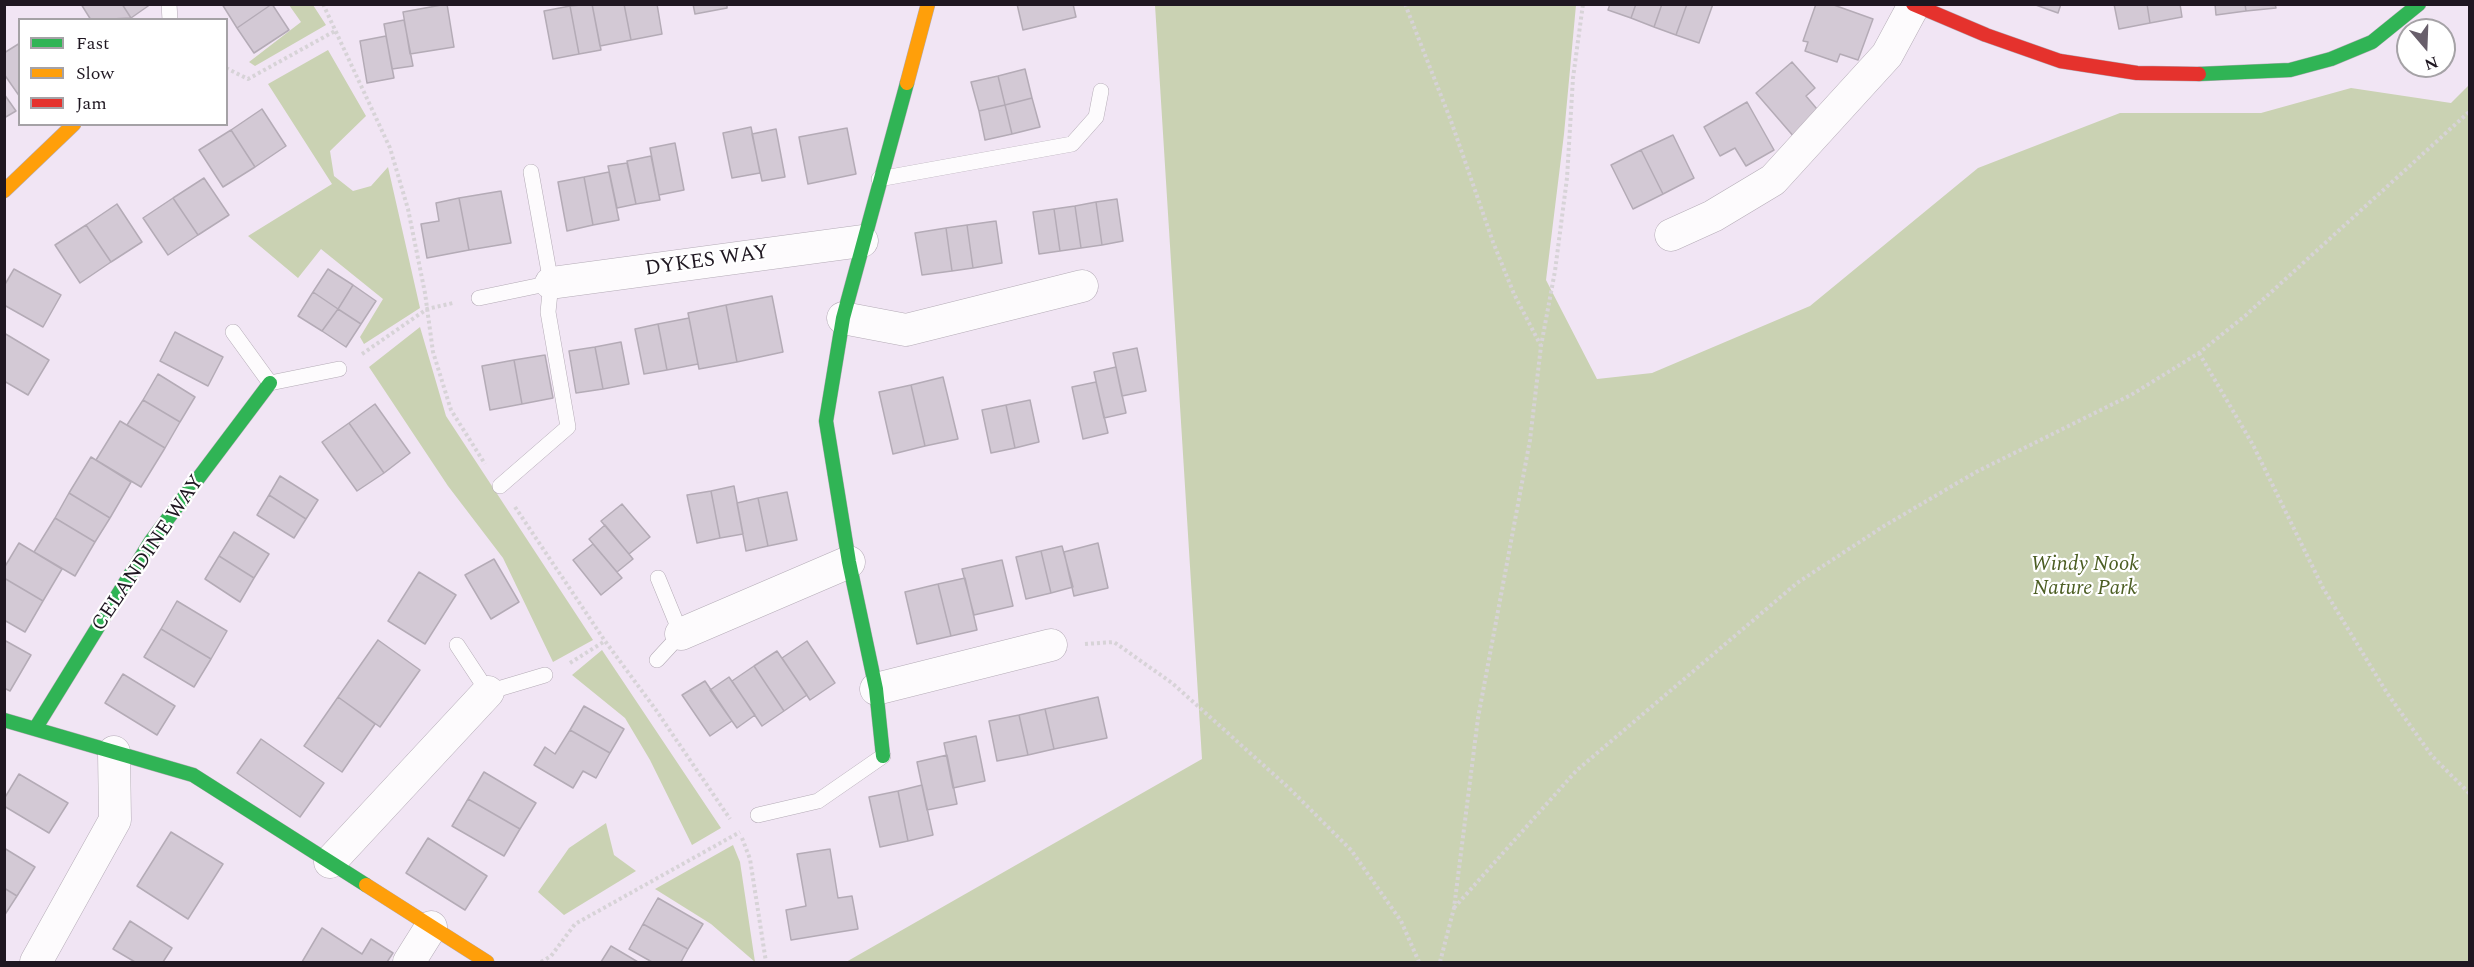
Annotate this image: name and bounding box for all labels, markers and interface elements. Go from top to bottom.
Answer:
legend [18,18,228,126]
north arrow [2396,18,2456,78]
text: Fast [76,30,109,57]
text: N [2421,50,2441,77]
text: Slow [76,60,114,87]
text: Jam [76,90,107,117]
street label: DYKES WAY [644,241,770,283]
street label: CELANDINE WAY [87,471,211,637]
park label: Windy Nook Nature Park [2031,553,2139,603]

